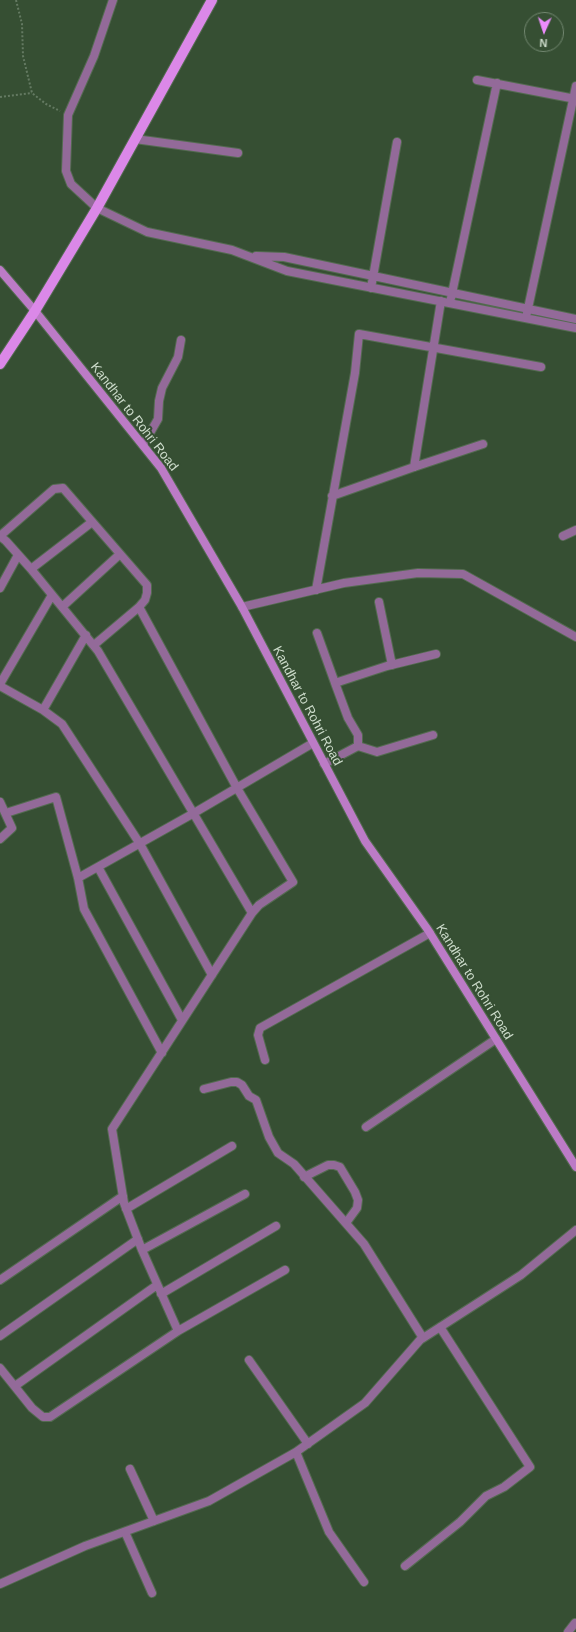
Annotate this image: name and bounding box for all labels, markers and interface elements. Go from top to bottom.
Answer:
north arrow [524,12,564,52]
text: N [539,37,548,49]
street label: Kandhar to Rohri Road [87,360,181,474]
street label: Kandhar to Rohri Road [269,644,345,768]
street label: Kandhar to Rohri Road [432,921,516,1043]

